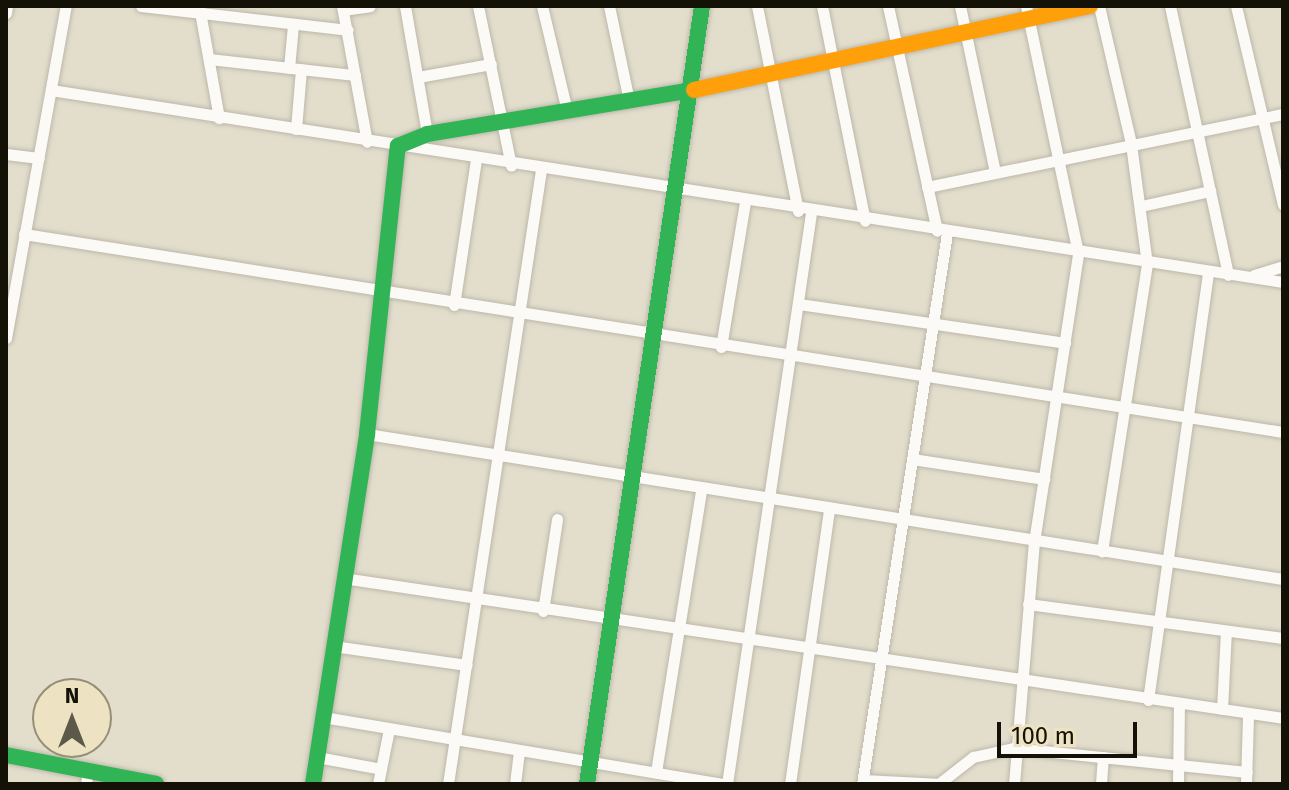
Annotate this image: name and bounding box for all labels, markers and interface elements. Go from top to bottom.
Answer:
north arrow [32,678,112,758]
text: N [65,682,79,709]
scale bar [1001,706,1141,756]
text: 100 m [1011,722,1075,750]

